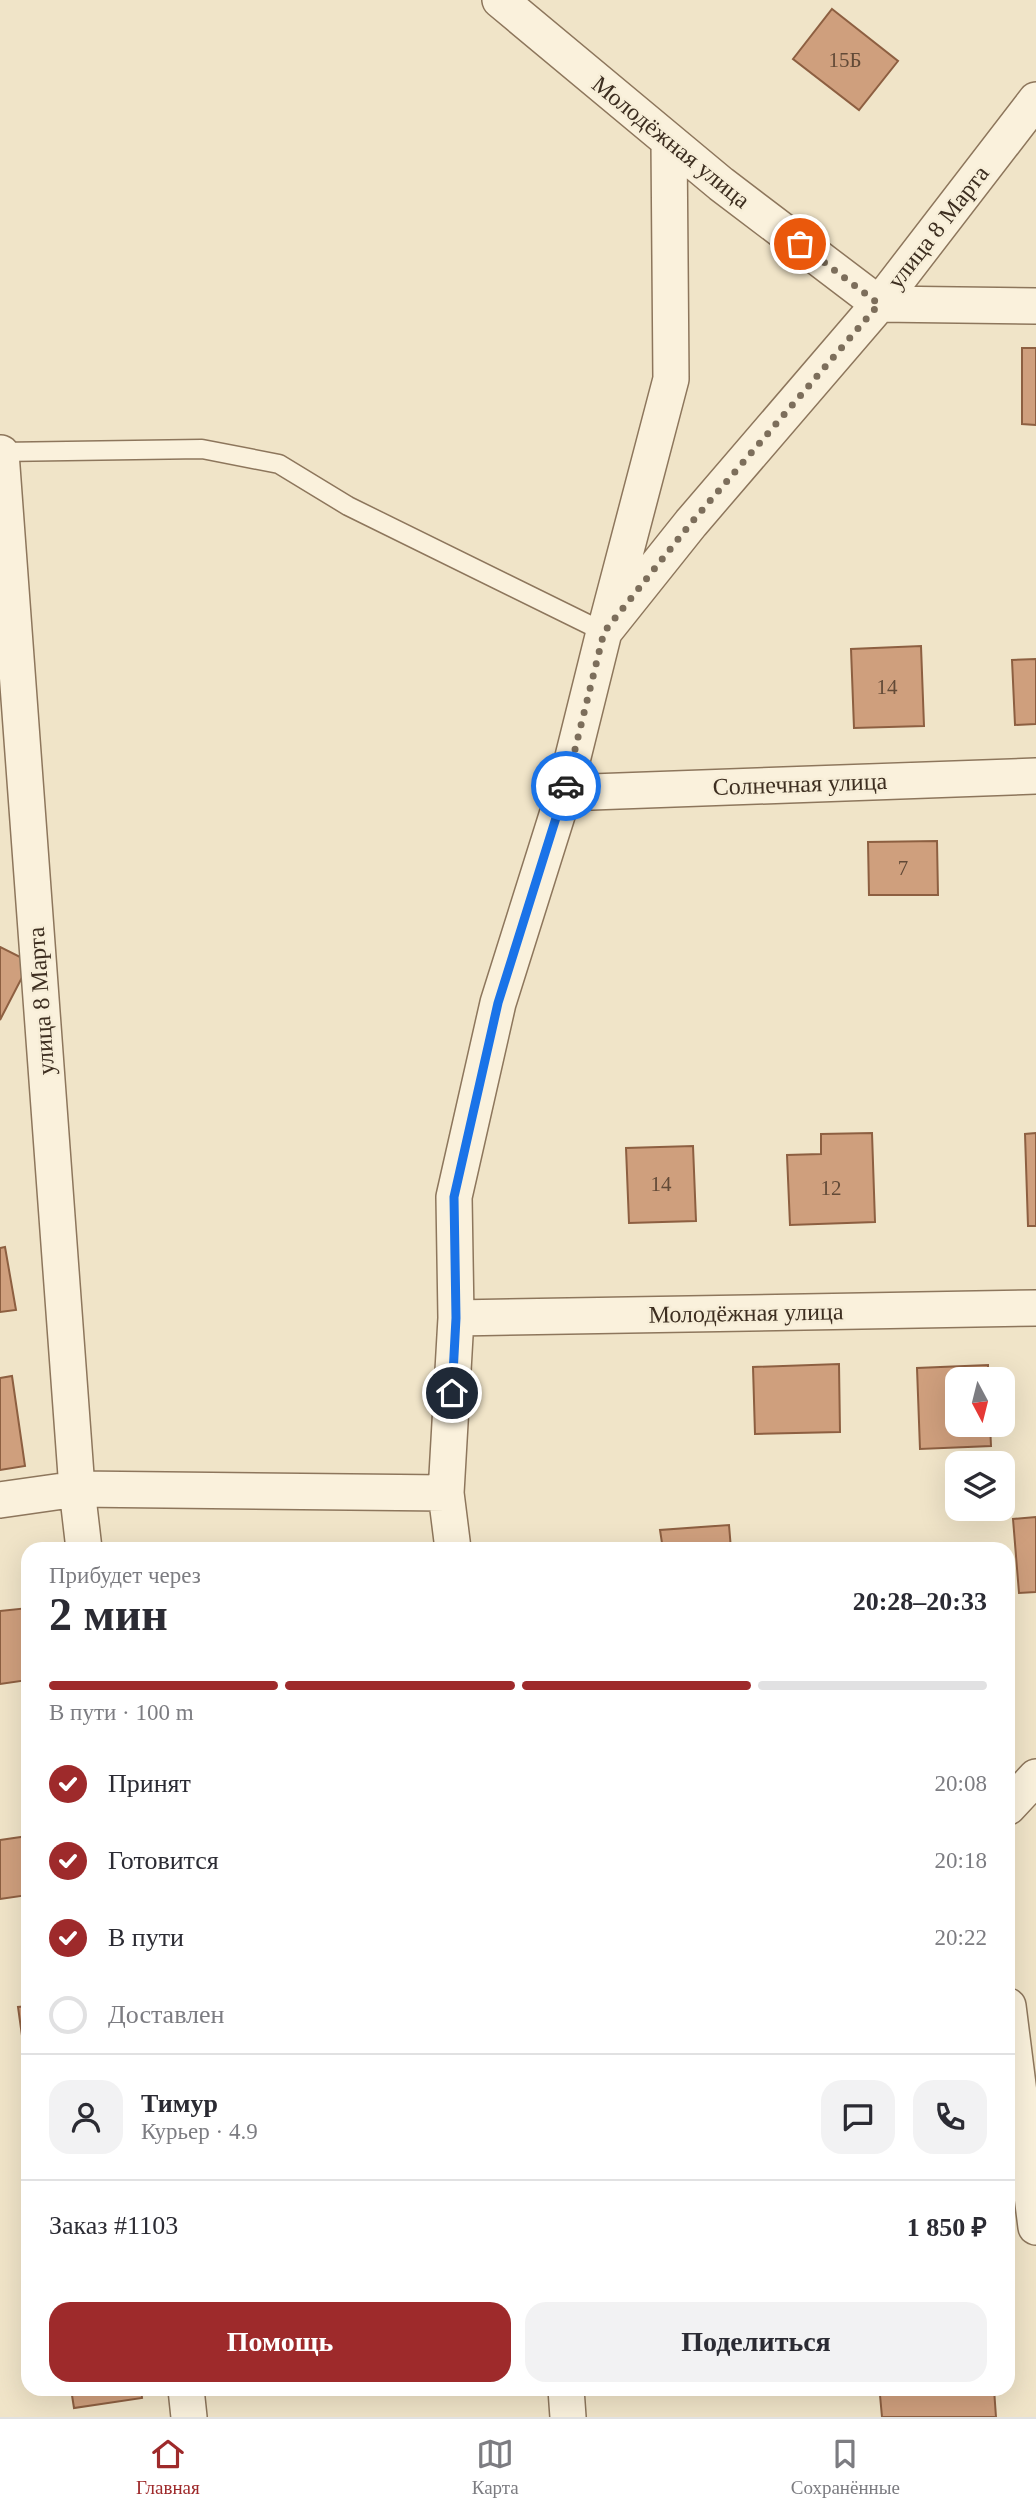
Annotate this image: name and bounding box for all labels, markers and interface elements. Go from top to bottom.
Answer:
house number: 15Б [828,48,862,72]
street label: Молодёжная улица [587,71,755,214]
street label: улица 8 Марта [882,160,994,293]
pin [770,214,830,274]
icon: bag [781,225,819,263]
house number: 14 [877,675,898,699]
courier [531,751,601,821]
icon: car [547,767,585,805]
street label: Солнечная улица [712,768,888,800]
house number: 7 [898,856,908,880]
street label: улица 8 Марта [23,926,59,1076]
house number: 14 [651,1172,672,1196]
house number: 12 [821,1176,842,1200]
street label: Молодёжная улица [648,1298,844,1328]
pin [422,1363,482,1423]
north arrow [945,1367,1015,1437]
map controls [945,1367,1015,1521]
icon: home [433,1374,471,1412]
button: layers [945,1451,1015,1521]
text: Прибудет через [49,1563,201,1588]
text: 20:28–20:33 [853,1587,987,1616]
text: 2 мин [49,1589,168,1640]
text: В пути · 100 m [49,1700,194,1725]
icon: check [49,1765,87,1803]
text: Принят [108,1769,191,1798]
text: 20:08 [935,1771,987,1796]
icon: check [49,1842,87,1880]
text: Готовится [108,1846,219,1875]
text: 20:18 [935,1848,987,1873]
icon: check [49,1919,87,1957]
text: В пути [108,1923,184,1952]
text: 20:22 [935,1925,987,1950]
text: Доставлен [108,2000,225,2029]
button: person [49,2080,123,2154]
button: chat [821,2080,895,2154]
button: phone [913,2080,987,2154]
text: Тимур [141,2089,218,2118]
text: Курьер · 4.9 [141,2119,258,2144]
text: Заказ #1103 [49,2211,178,2240]
text: 1 850 ₽ [907,2213,987,2242]
button: Помощь [49,2302,511,2382]
button: Поделиться [525,2302,987,2382]
tab: Главная [136,2435,200,2499]
tab: Карта [472,2435,519,2499]
tab: Сохранённые [791,2435,900,2499]

